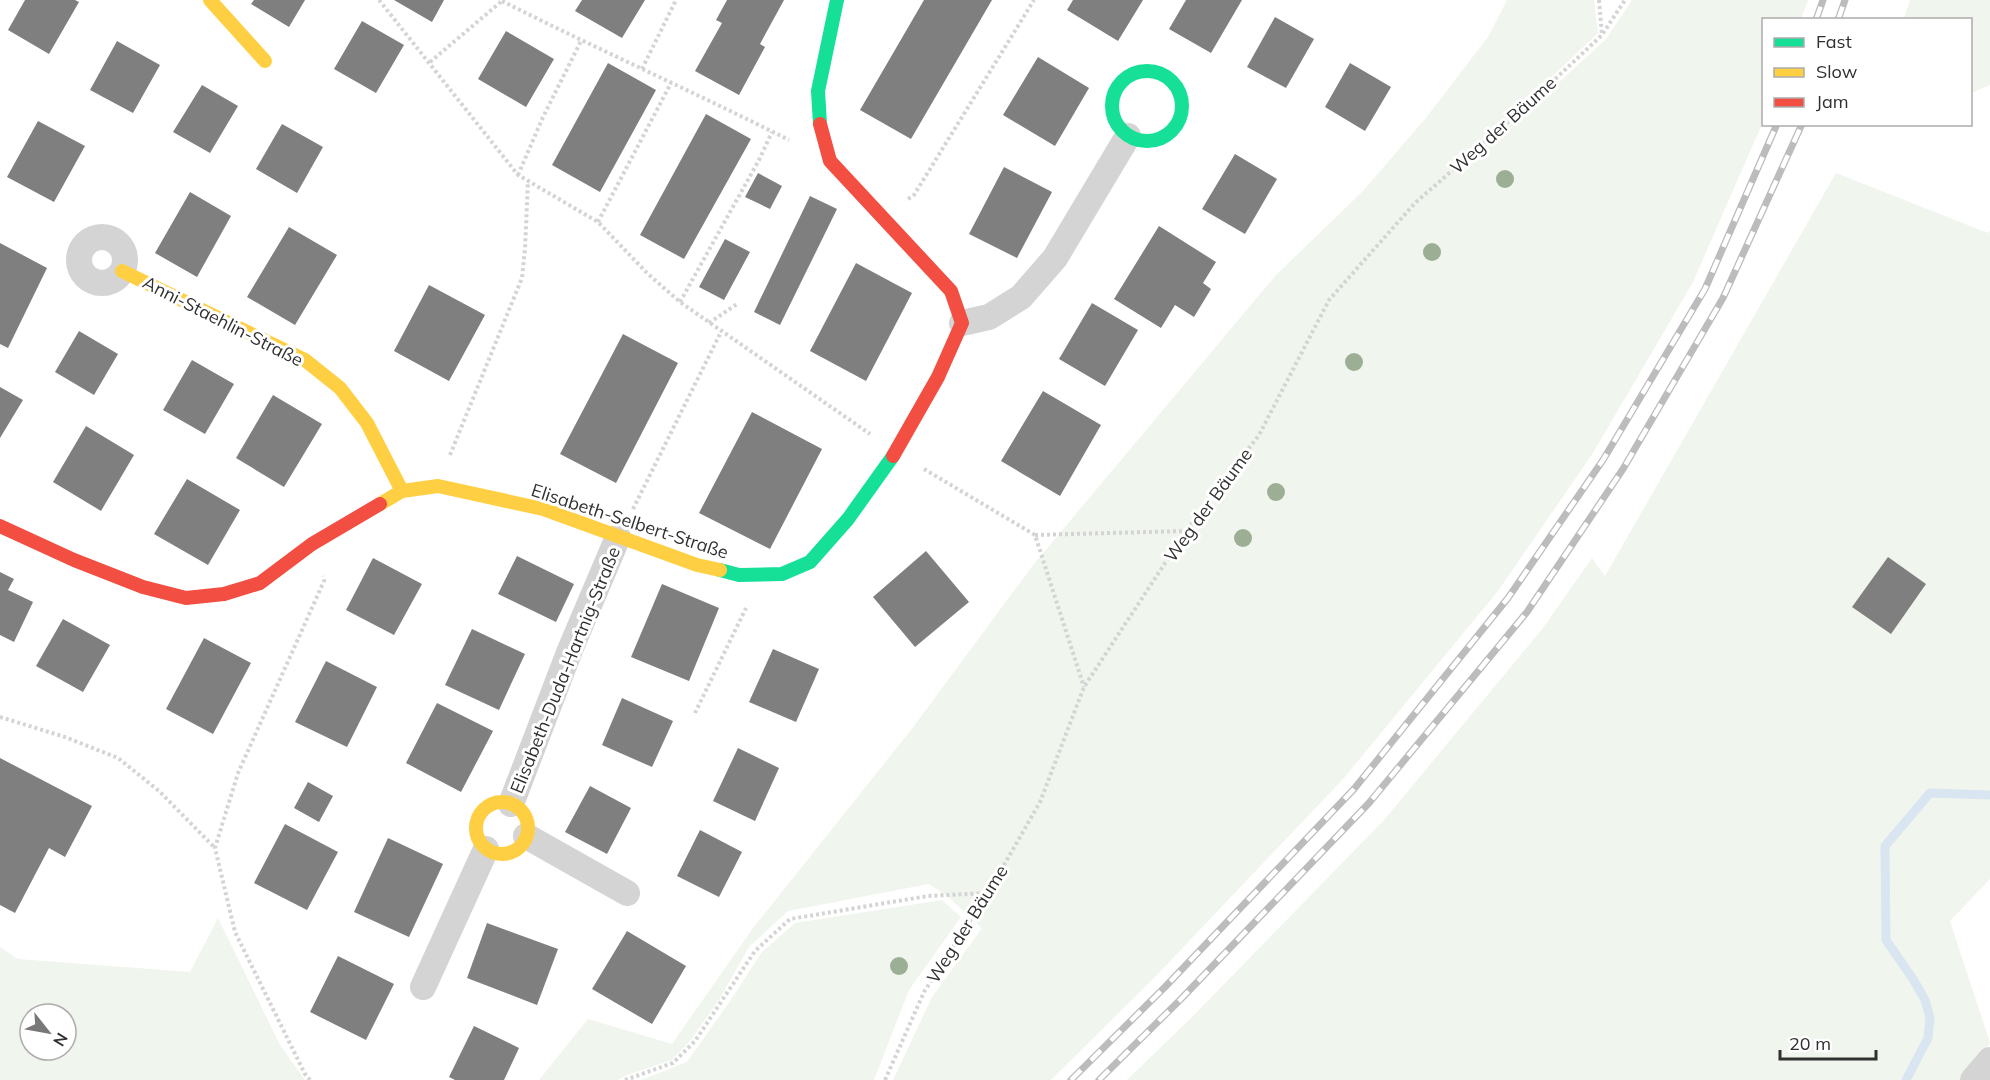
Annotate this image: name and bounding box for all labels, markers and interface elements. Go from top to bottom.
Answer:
legend [1762,18,1972,126]
text: Fast [1816,30,1852,53]
text: Slow [1816,60,1858,83]
street label: Weg der Bäume [1445,71,1561,179]
text: Jam [1816,90,1849,113]
street label: Anni-Staehlin-Straße [139,271,307,371]
street label: Weg der Bäume [1159,444,1257,566]
street label: Elisabeth-Selbert-Straße [529,478,731,564]
street label: Elisabeth-Duda-Hartnig-Straße [505,543,625,797]
street label: Weg der Bäume [921,861,1013,987]
north arrow [18,1002,78,1062]
scale bar [1780,1023,1876,1061]
text: N [49,1029,73,1050]
text: 20 m [1789,1032,1831,1055]

